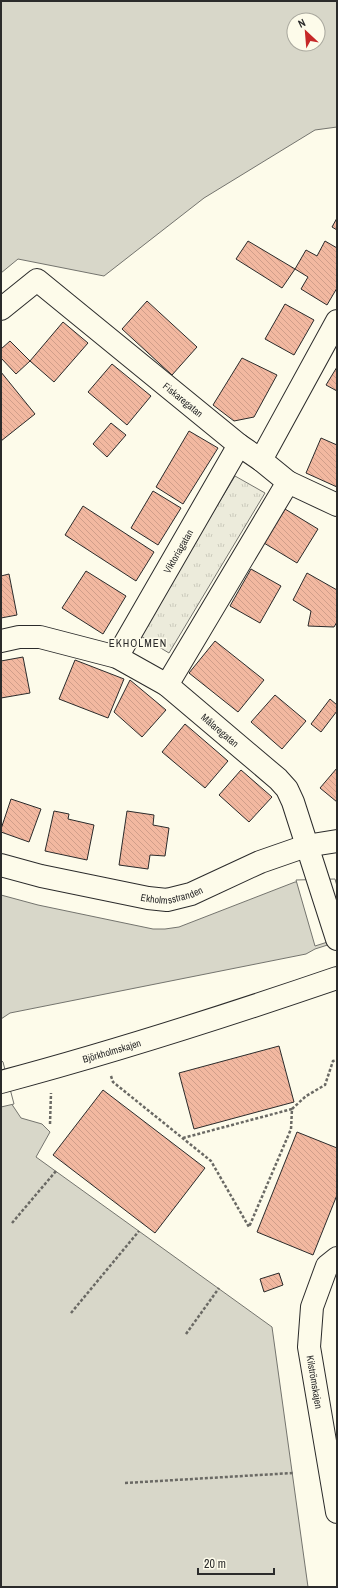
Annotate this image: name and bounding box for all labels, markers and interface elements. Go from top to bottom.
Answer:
north arrow [286,12,326,52]
text: N [296,15,308,31]
street label: Fiskaregatan [160,380,206,420]
street label: Viktoriagatan [161,527,196,576]
district label: EKHOLMEN [109,636,167,650]
street label: Målaregatan [198,711,241,750]
street label: Ekholmsstranden [139,883,205,907]
street label: Björkholmskajen [81,1036,143,1066]
street label: Kilströmskajen [304,1354,325,1410]
scale bar [198,1550,274,1576]
text: 20 m [204,1556,226,1572]

